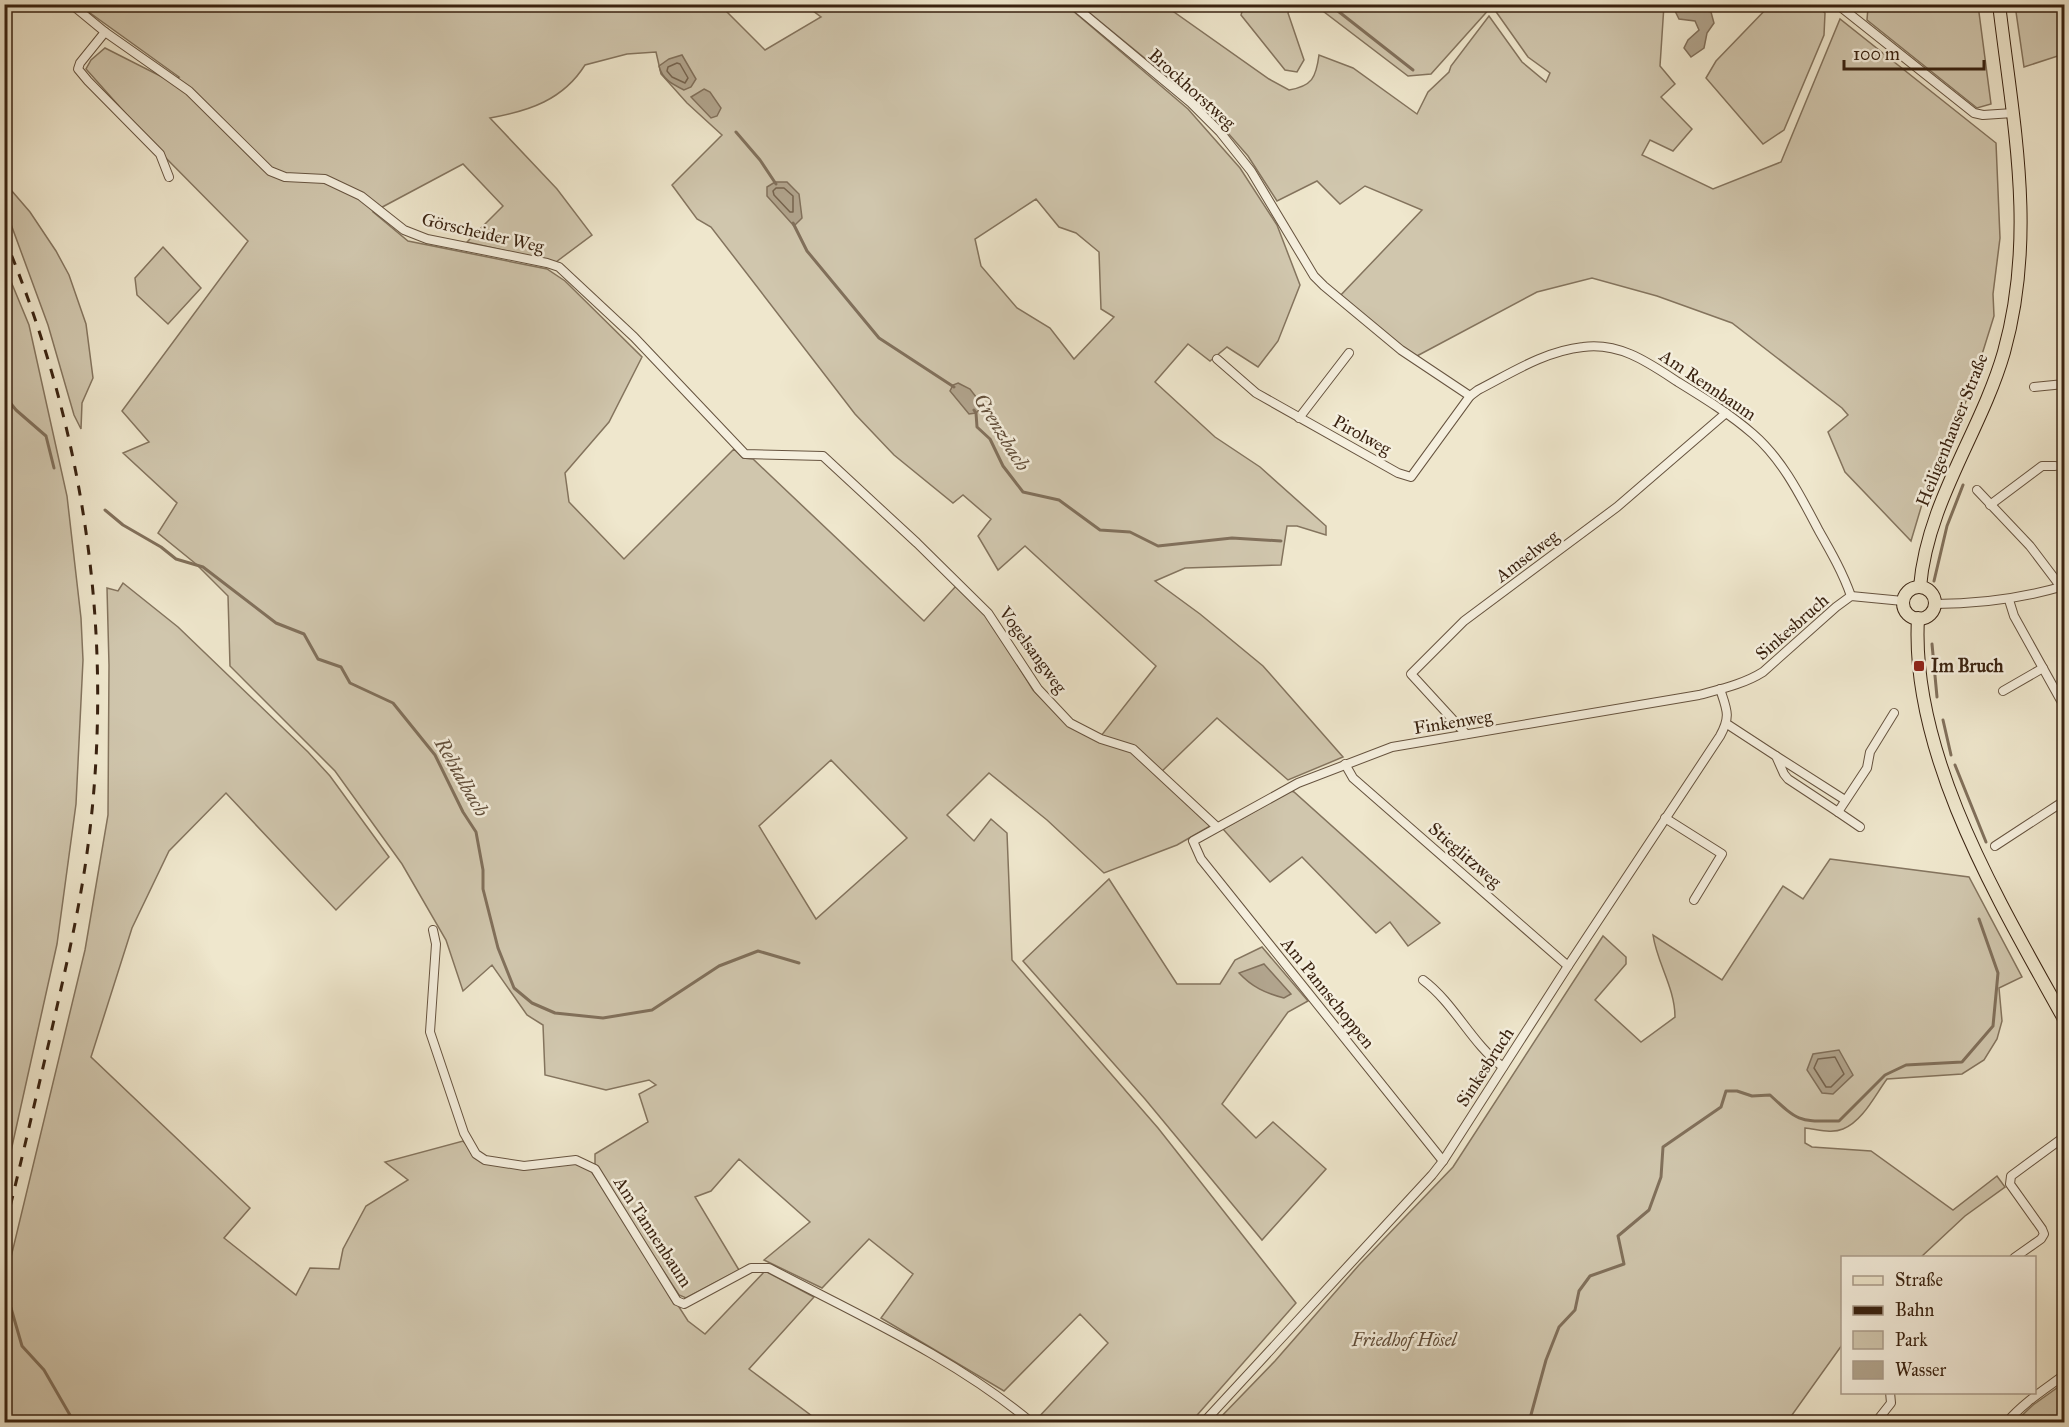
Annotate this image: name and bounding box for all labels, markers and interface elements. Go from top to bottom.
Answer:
scale bar [1844,33,1984,71]
text: 100 m [1853,43,1900,65]
street label: Brockhorstweg [1143,44,1241,135]
street label: Görscheider Weg [419,208,547,259]
street label: Am Rennbaum [1655,344,1760,425]
street label: Heiligenhauser Straße [1911,350,1994,510]
water label: Grenzbach [969,389,1035,475]
street label: Pirolweg [1329,410,1396,461]
street label: Amselweg [1490,525,1564,588]
street label: Sinkesbruch [1751,589,1833,665]
street label: Vogelsangweg [993,602,1072,699]
place label: Im Bruch [1931,655,2005,677]
marker: Im Bruch [1912,659,1926,673]
street label: Finkenweg [1412,705,1495,740]
water label: Rehtalbach [429,732,494,821]
street label: Stieglitzweg [1423,817,1506,894]
street label: Am Pannschoppen [1276,932,1380,1053]
street label: Sinkesbruch [1451,1023,1519,1111]
street label: Am Tannenbaum [608,1172,697,1292]
legend [1841,1256,2036,1394]
text: Straße [1895,1269,1943,1291]
text: Bahn [1895,1299,1935,1321]
park label: Friedhof Hösel [1351,1329,1458,1351]
text: Park [1895,1329,1928,1351]
text: Wasser [1895,1359,1946,1381]

